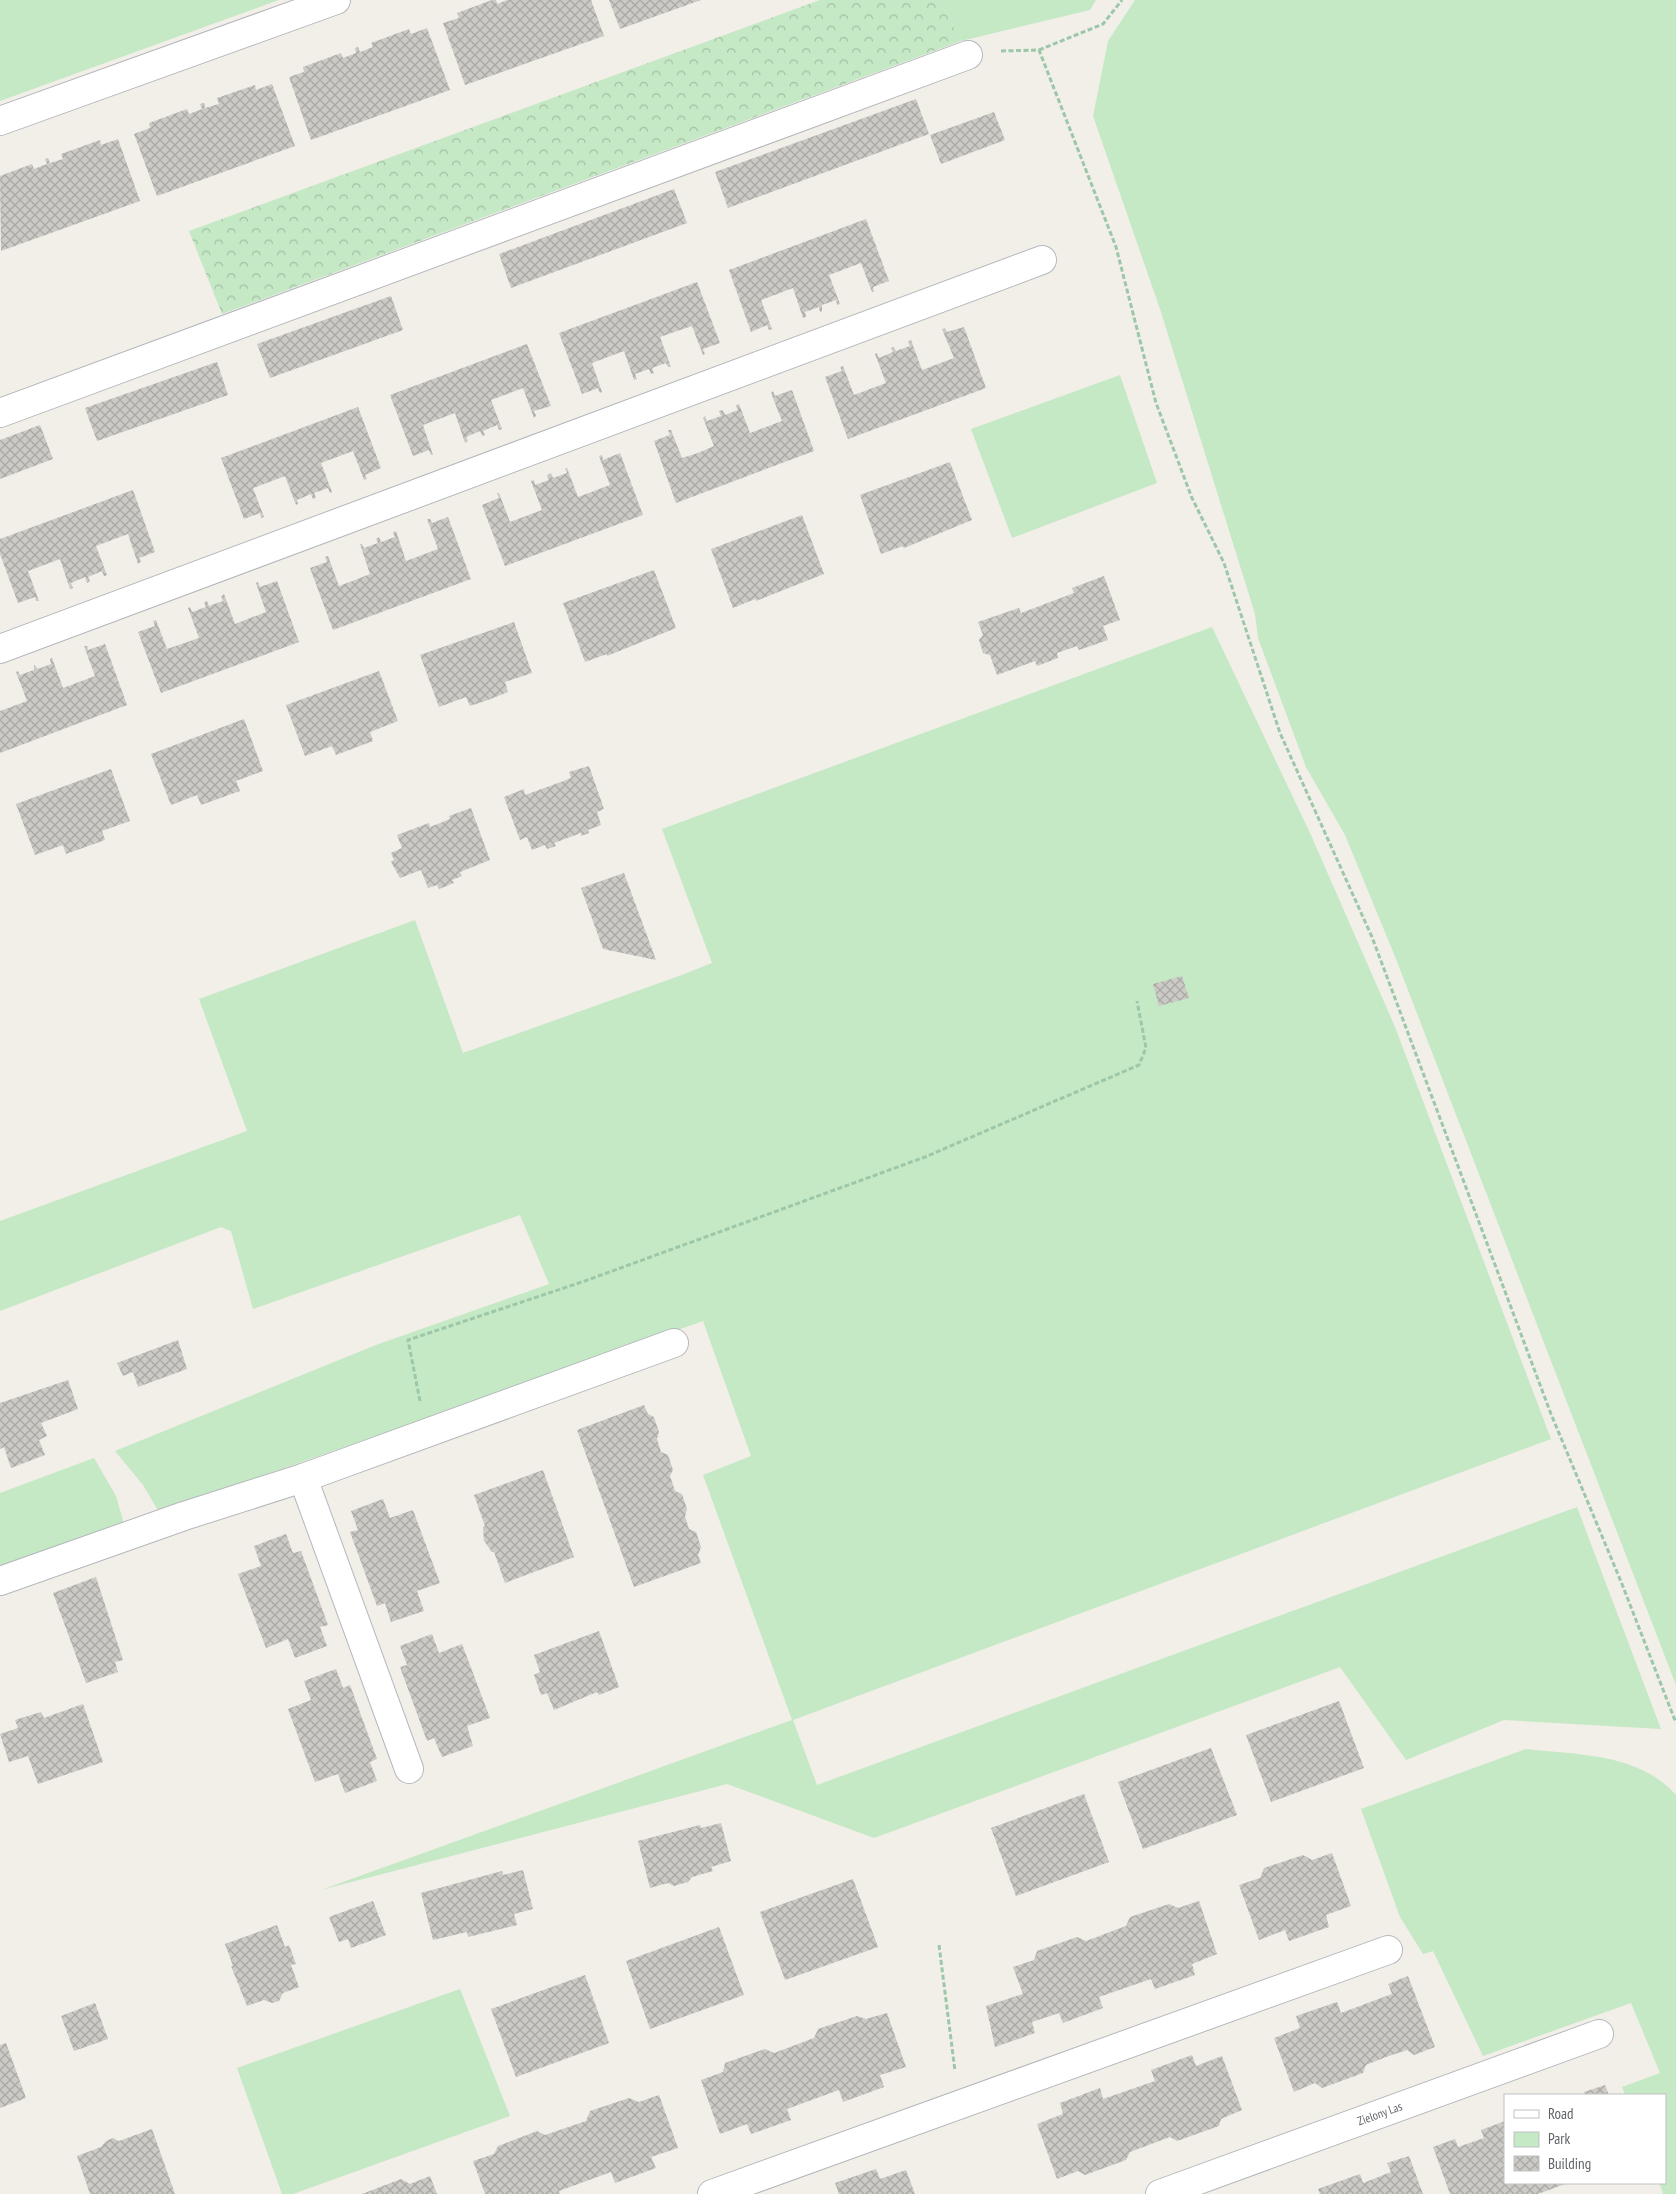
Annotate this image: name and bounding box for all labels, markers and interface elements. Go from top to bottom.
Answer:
legend [1504,2094,1666,2184]
street label: Zielony Las [1355,2098,1404,2128]
text: Road [1548,2104,1574,2123]
text: Park [1548,2129,1570,2148]
text: Building [1548,2154,1591,2173]

